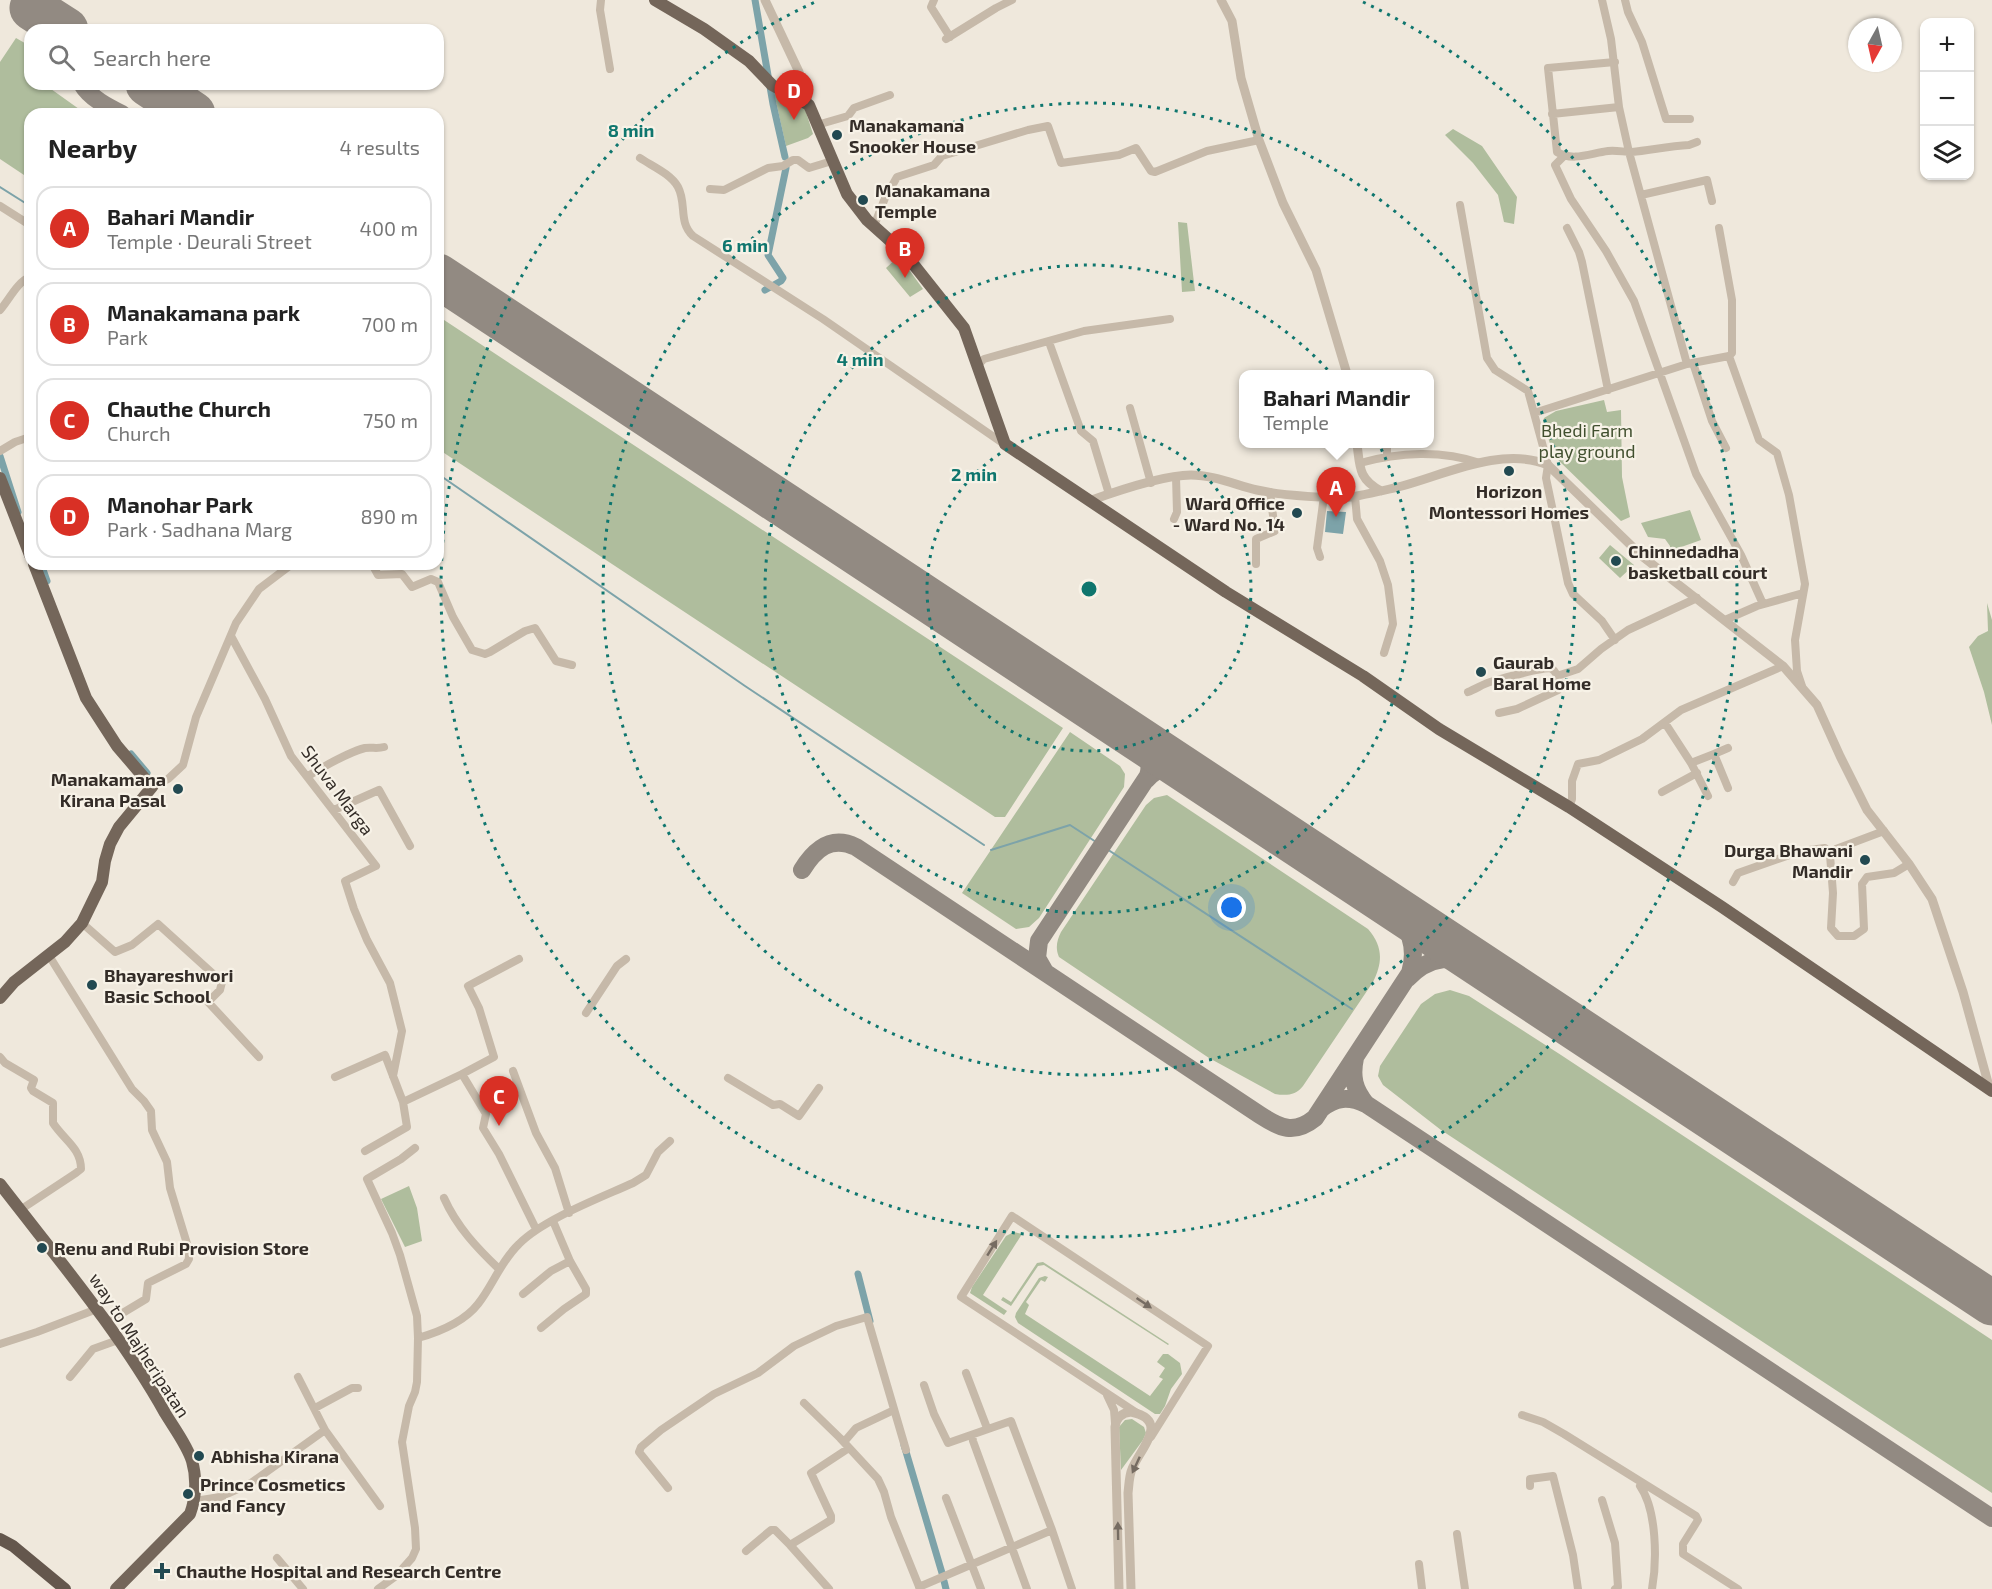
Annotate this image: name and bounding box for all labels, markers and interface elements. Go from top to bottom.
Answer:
north arrow [1848,18,1902,72]
map controls [1920,18,1974,180]
button: + [1920,18,1974,72]
search box [24,24,444,90]
icon: search [45,41,78,74]
text: Search here [93,44,211,70]
pin: D [774,70,814,120]
button: − [1920,72,1974,126]
place label: Manakamana Snooker House [849,114,976,157]
text: 8 min [608,119,654,141]
button: layers [1920,126,1974,180]
marker: Manakamana Snooker House [830,128,844,142]
text: Nearby [48,132,137,163]
text: 4 results [340,135,420,159]
place label: Manakamana Temple [875,179,990,222]
marker: Manakamana Temple [856,193,870,207]
text: Bahari Mandir [107,203,254,229]
text: A [63,216,76,240]
text: 400 m [360,216,418,240]
pin: B [886,228,924,278]
text: Temple · Deurali Street [107,229,312,253]
text: 6 min [722,234,768,256]
text: Manakamana park [107,299,300,325]
text: B [63,312,76,336]
text: 700 m [362,312,418,336]
text: Park [107,325,148,349]
text: 4 min [837,348,884,370]
popup [1239,370,1434,448]
text: Bahari Mandir [1263,384,1410,410]
text: Chauthe Church [107,395,271,421]
text: C [64,408,75,432]
text: 750 m [363,408,418,432]
text: Temple [1263,410,1329,434]
park label: Bhedi Farm play ground [1538,419,1636,462]
text: Church [107,421,171,445]
text: 2 min [951,463,997,485]
marker: Horizon Montessori Homes [1502,464,1516,478]
pin: A [1316,468,1356,517]
place label: Horizon Montessori Homes [1429,480,1589,523]
text: Manohar Park [107,491,253,517]
place label: Ward Office - Ward No. 14 [1173,492,1285,535]
text: D [63,504,76,528]
text: 890 m [360,504,418,528]
marker: Ward Office - Ward No. 14 [1290,506,1304,520]
text: Park · Sadhana Marg [107,517,292,541]
place label: Chinnedadha basketball court [1628,540,1768,583]
marker: Chinnedadha basketball court [1609,554,1623,568]
centre of rings [1079,579,1099,599]
place label: Gaurab Baral Home [1493,651,1591,694]
marker: Gaurab Baral Home [1474,665,1488,679]
street label: Shuva Marga [297,741,379,839]
place label: Manakamana Kirana Pasal [51,768,166,811]
marker: Manakamana Kirana Pasal [171,782,185,796]
place label: Durga Bhawani Mandir [1724,839,1853,882]
marker: Durga Bhawani Mandir [1858,853,1872,867]
your location [1217,893,1246,922]
place label: Bhayareshwori Basic School [104,964,233,1007]
marker: Bhayareshwori Basic School [85,978,99,992]
pin: C [480,1076,518,1126]
place label: Renu and Rubi Provision Store [54,1237,309,1259]
one-way arrow [987,1239,998,1256]
marker: Renu and Rubi Provision Store [35,1241,49,1255]
street label: way to Majheripatan [85,1269,195,1421]
one-way arrow [1135,1298,1152,1309]
place label: Abhisha Kirana [211,1445,339,1467]
marker: Abhisha Kirana [192,1449,206,1463]
one-way arrow [1131,1456,1140,1473]
place label: Prince Cosmetics and Fancy [200,1473,346,1516]
marker: Prince Cosmetics and Fancy [181,1487,195,1501]
one-way arrow [1113,1521,1123,1540]
place label: Chauthe Hospital and Research Centre [176,1560,501,1582]
marker: Chauthe Hospital and Research Centre [153,1562,171,1580]

